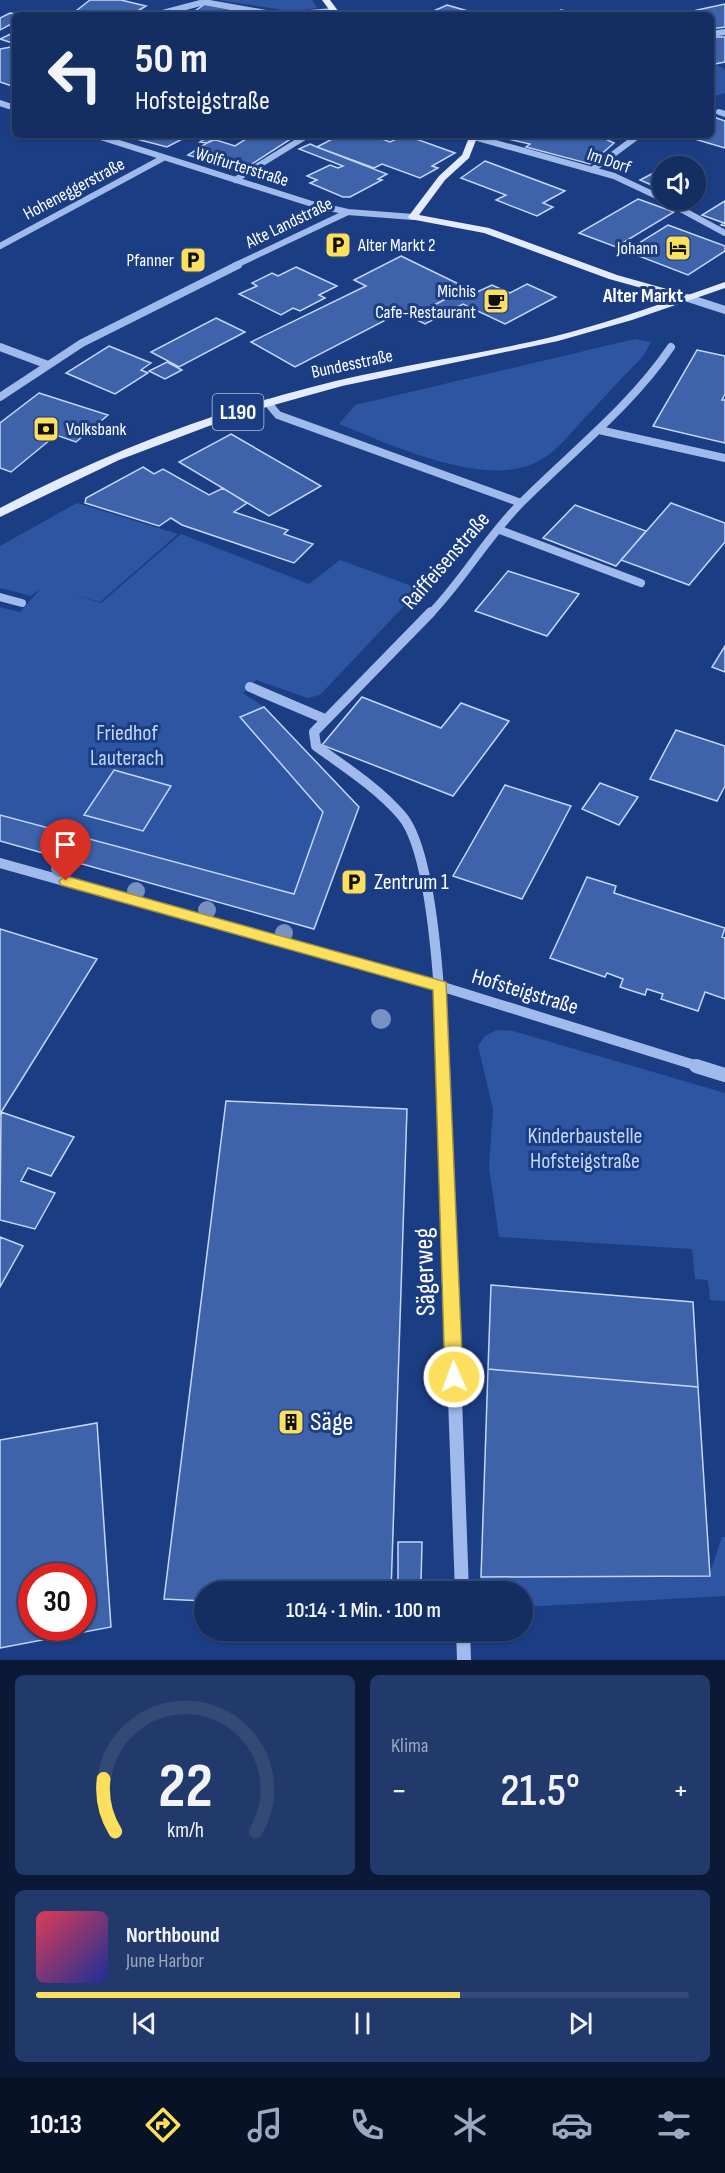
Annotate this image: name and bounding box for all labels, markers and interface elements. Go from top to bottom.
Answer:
text: 50 m [135,34,208,85]
icon: left [36,36,114,114]
text: Hofsteigstraße [135,85,270,117]
street label: Wolfurterstraße [193,143,291,191]
street label: Im Dorf [584,144,634,179]
street label: Hoheneggerstraße [20,154,128,224]
map controls [652,156,706,210]
button: sound [652,156,706,210]
street label: Alte Landstraße [241,193,336,253]
parking icon: Alter Markt 2 [323,230,353,260]
hotel icon: Johann [663,233,693,263]
place label: Alter Markt 2 [357,235,435,256]
place label: Johann [616,238,658,259]
parking icon: Pfanner [178,245,208,275]
place label: Pfanner [127,250,174,271]
place label: Michis Cafe-Restaurant [375,281,476,323]
district label: Alter Markt [602,284,683,308]
cafe icon: Michis Cafe-Restaurant [481,286,511,316]
street label: Bundesstraße [309,345,395,383]
road number: L190 [212,394,264,430]
bank icon: Volksbank [31,414,61,444]
place label: Volksbank [66,419,127,440]
street label: Raiffeisenstraße [396,507,496,615]
park label: Friedhof Lauterach [90,720,164,772]
pin [40,819,91,881]
icon: arrive [49,828,82,861]
parking icon: Zentrum 1 [339,867,369,897]
place label: Zentrum 1 [374,869,449,896]
street label: Hofsteigstraße [469,963,581,1021]
park label: Kinderbaustelle Hofsteigstraße [528,1123,642,1175]
street label: Sägerweg [407,1227,443,1317]
position arrow [422,1345,486,1409]
place label: Säge [310,1406,353,1438]
building icon: Säge [276,1407,306,1437]
speed limit sign: 30 [18,1563,96,1641]
text: 10:14 · 1 Min. · 100 m [286,1597,441,1624]
text: Klima [391,1734,429,1758]
text: 22 [158,1750,212,1825]
text: 21.5° [500,1764,580,1819]
text: − [391,1771,407,1811]
text: + [673,1771,689,1811]
text: km/h [166,1818,204,1843]
text: Northbound [126,1922,220,1949]
text: June Harbor [126,1949,204,1973]
icon: previous [128,2007,161,2040]
icon: pause [346,2007,379,2040]
icon: next [564,2007,597,2040]
icon: directions [142,2104,184,2146]
icon: music [244,2104,286,2146]
icon: phone [346,2104,388,2146]
icon: climate [449,2104,491,2146]
icon: car [551,2104,593,2146]
icon: filters [653,2104,695,2146]
text: 10:13 [30,2109,82,2141]

